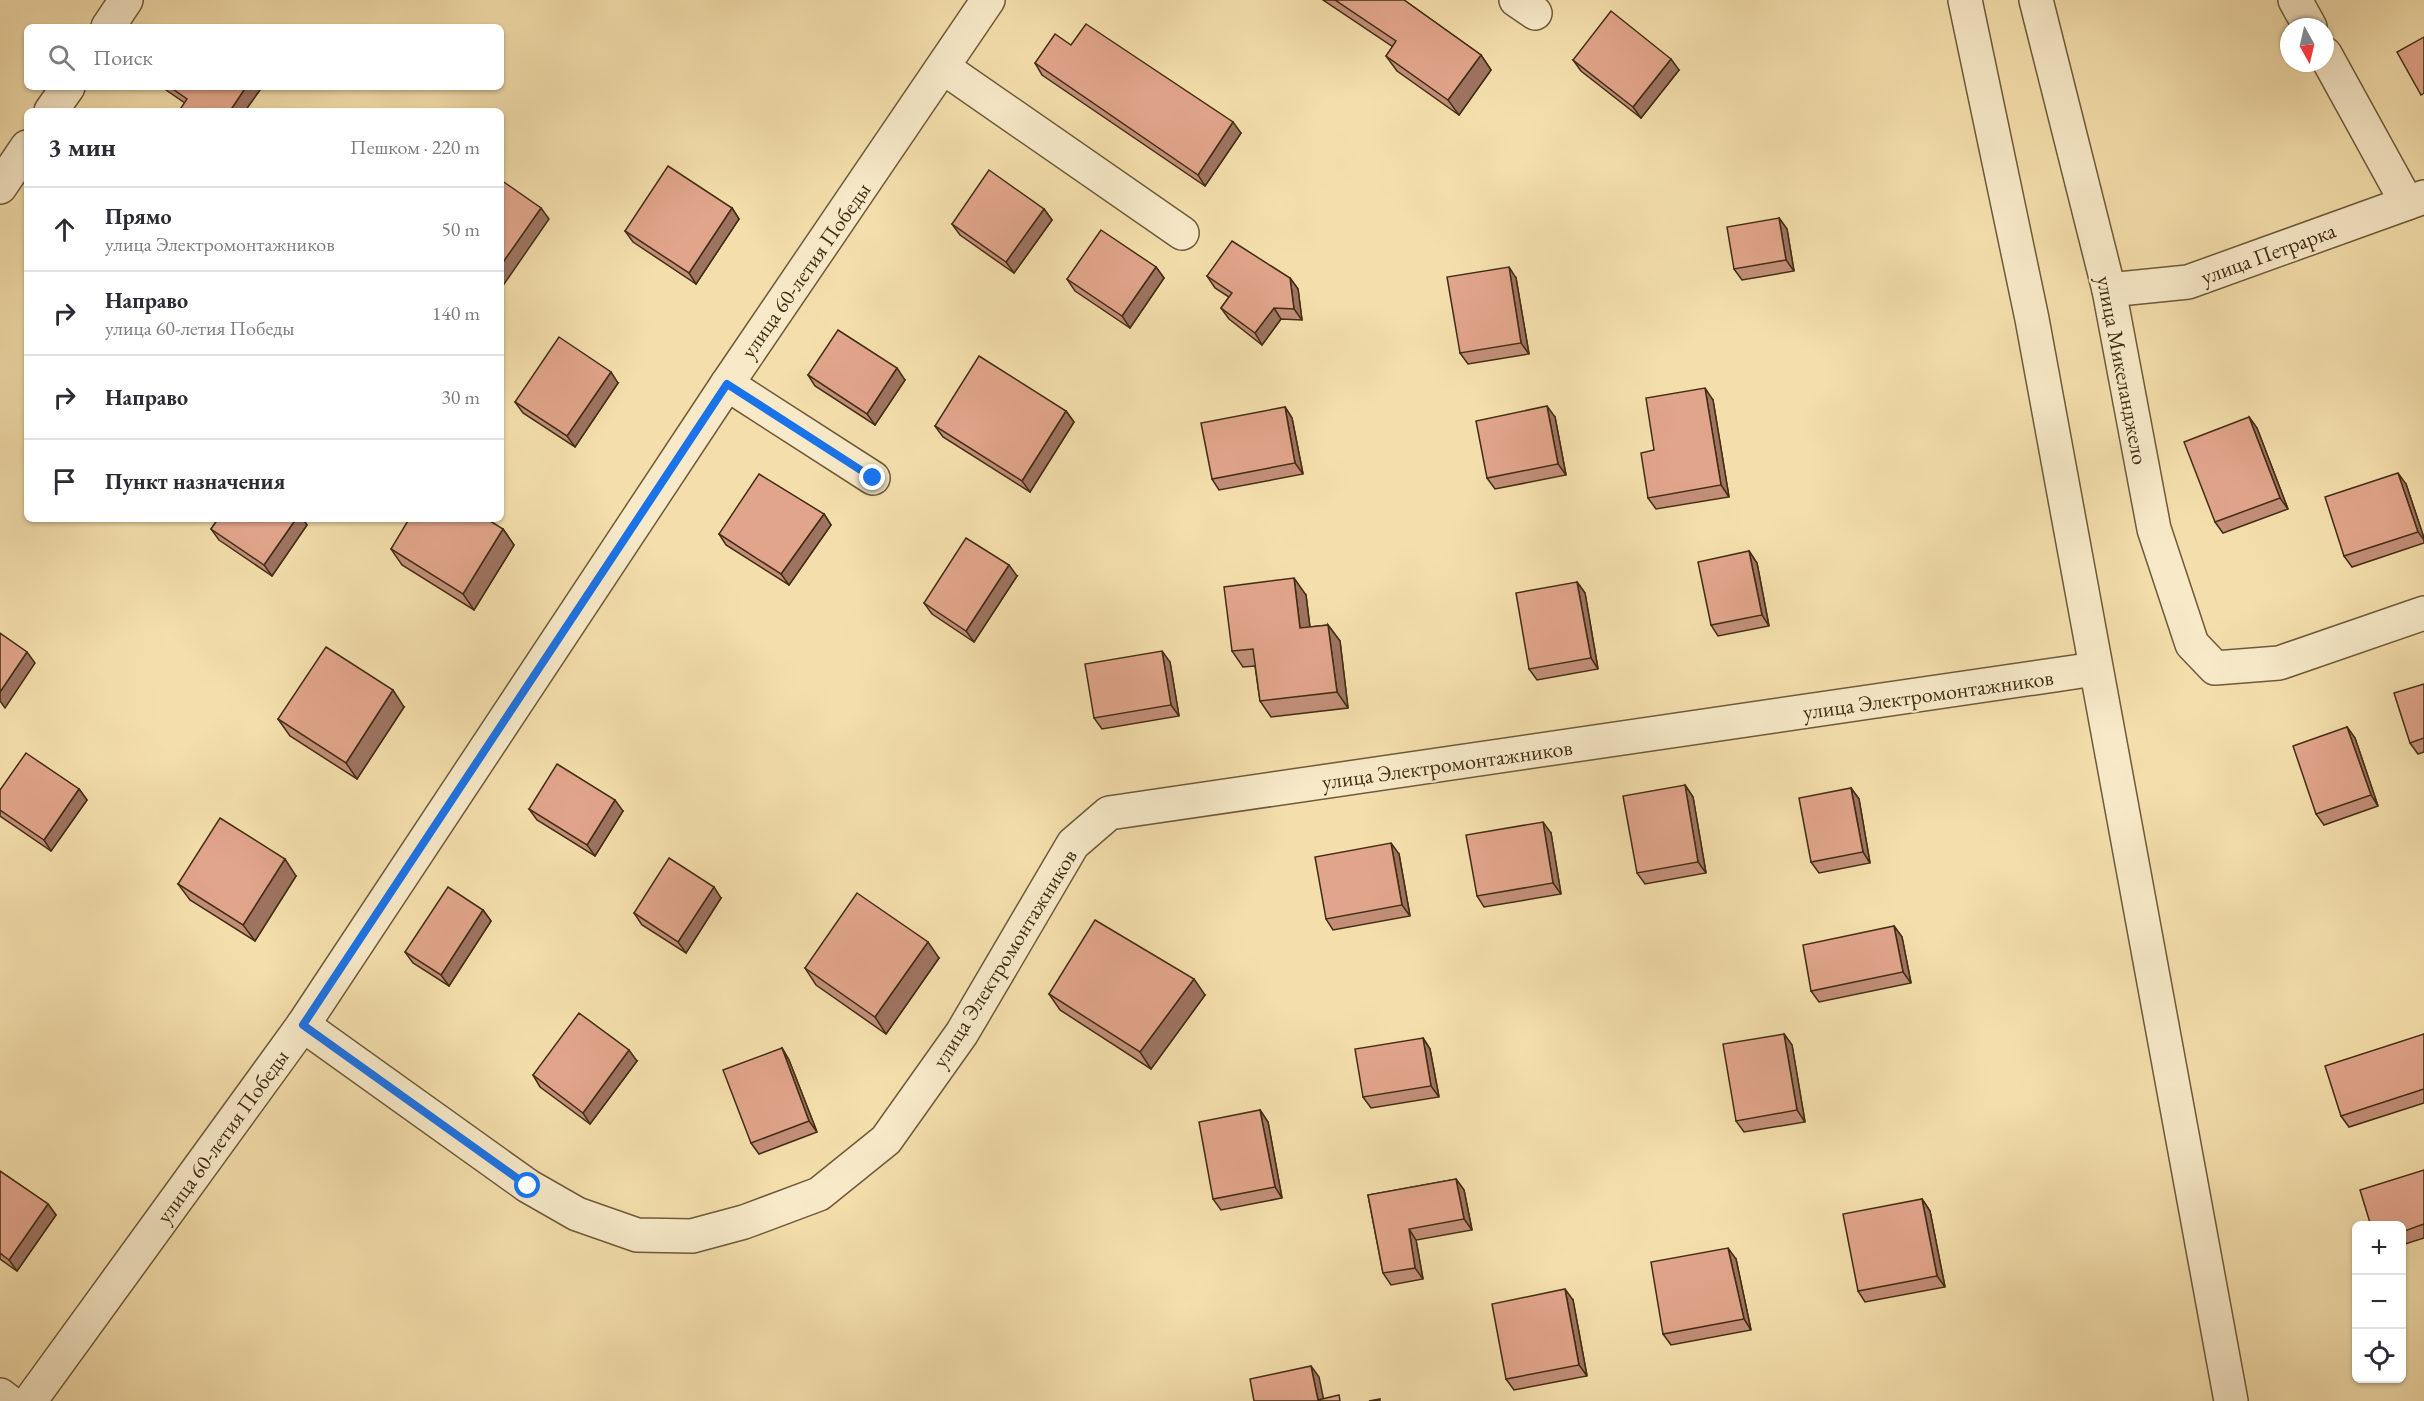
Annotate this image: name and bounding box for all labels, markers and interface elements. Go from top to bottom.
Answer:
north arrow [2280,18,2334,72]
search box [24,24,504,90]
icon: search [45,41,78,74]
text: Поиск [93,43,153,72]
text: 3 мин [48,130,116,164]
text: Пешком · 220 m [350,134,480,160]
street label: улица 60-летия Победы [734,177,877,364]
text: Прямо [105,202,172,231]
icon: ahead [48,213,81,246]
text: 50 m [441,216,480,242]
street label: улица Петрарка [2197,216,2340,291]
text: улица Электромонтажников [105,231,335,257]
street label: улица Микеланджело [2090,273,2155,467]
text: Направо [105,286,188,315]
icon: right [48,297,81,330]
text: 140 m [432,300,480,326]
text: улица 60-летия Победы [105,315,295,341]
icon: right [48,381,81,414]
text: Направо [105,383,188,412]
text: 30 m [441,384,480,410]
route end [859,464,885,490]
icon: arrive [48,465,81,498]
text: Пункт назначения [105,467,285,496]
street label: улица Электромонтажников [1801,663,2055,726]
street label: улица Электромонтажников [1320,733,1574,796]
street label: улица Электромонтажников [925,843,1084,1073]
street label: улица 60-летия Победы [149,1043,295,1229]
route start [514,1172,540,1198]
map controls [2352,1221,2406,1383]
button: + [2352,1221,2406,1275]
button: − [2352,1275,2406,1329]
button: locate [2352,1329,2406,1383]

